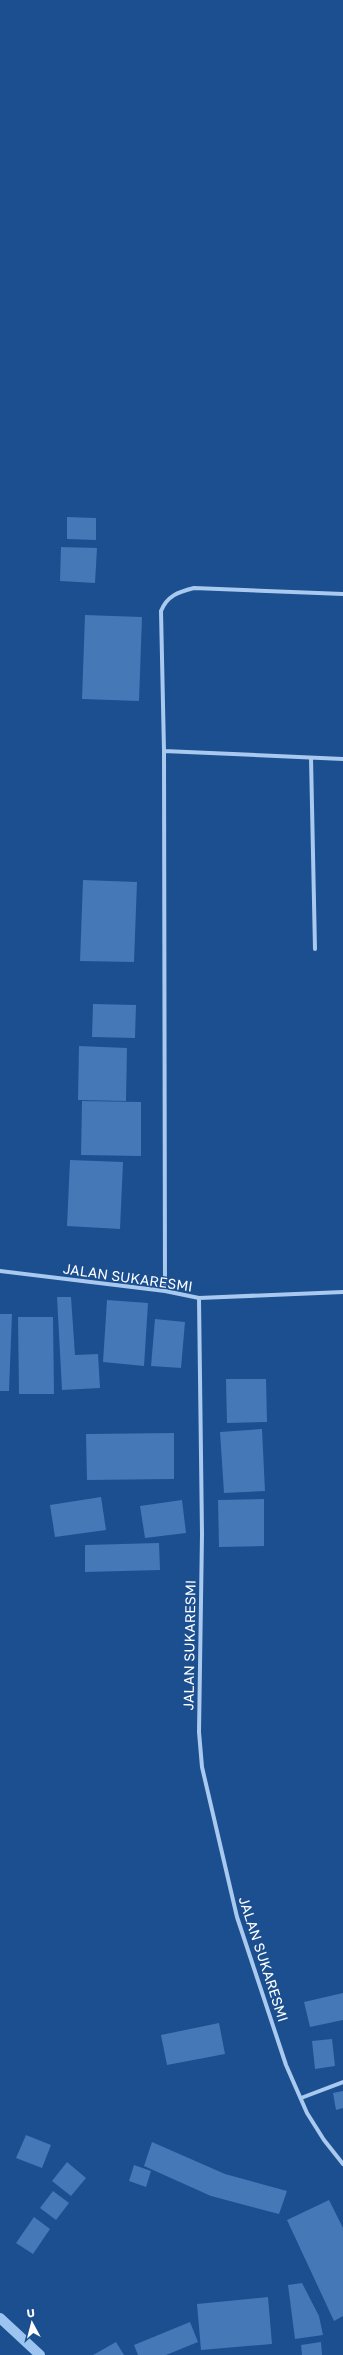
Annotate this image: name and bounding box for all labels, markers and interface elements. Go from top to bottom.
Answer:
street label: JALAN SUKARESMI [62,1259,194,1295]
street label: JALAN SUKARESMI [179,1580,199,1710]
street label: JALAN SUKARESMI [236,1894,292,2024]
north arrow [12,2303,52,2343]
text: U [26,2306,35,2320]

